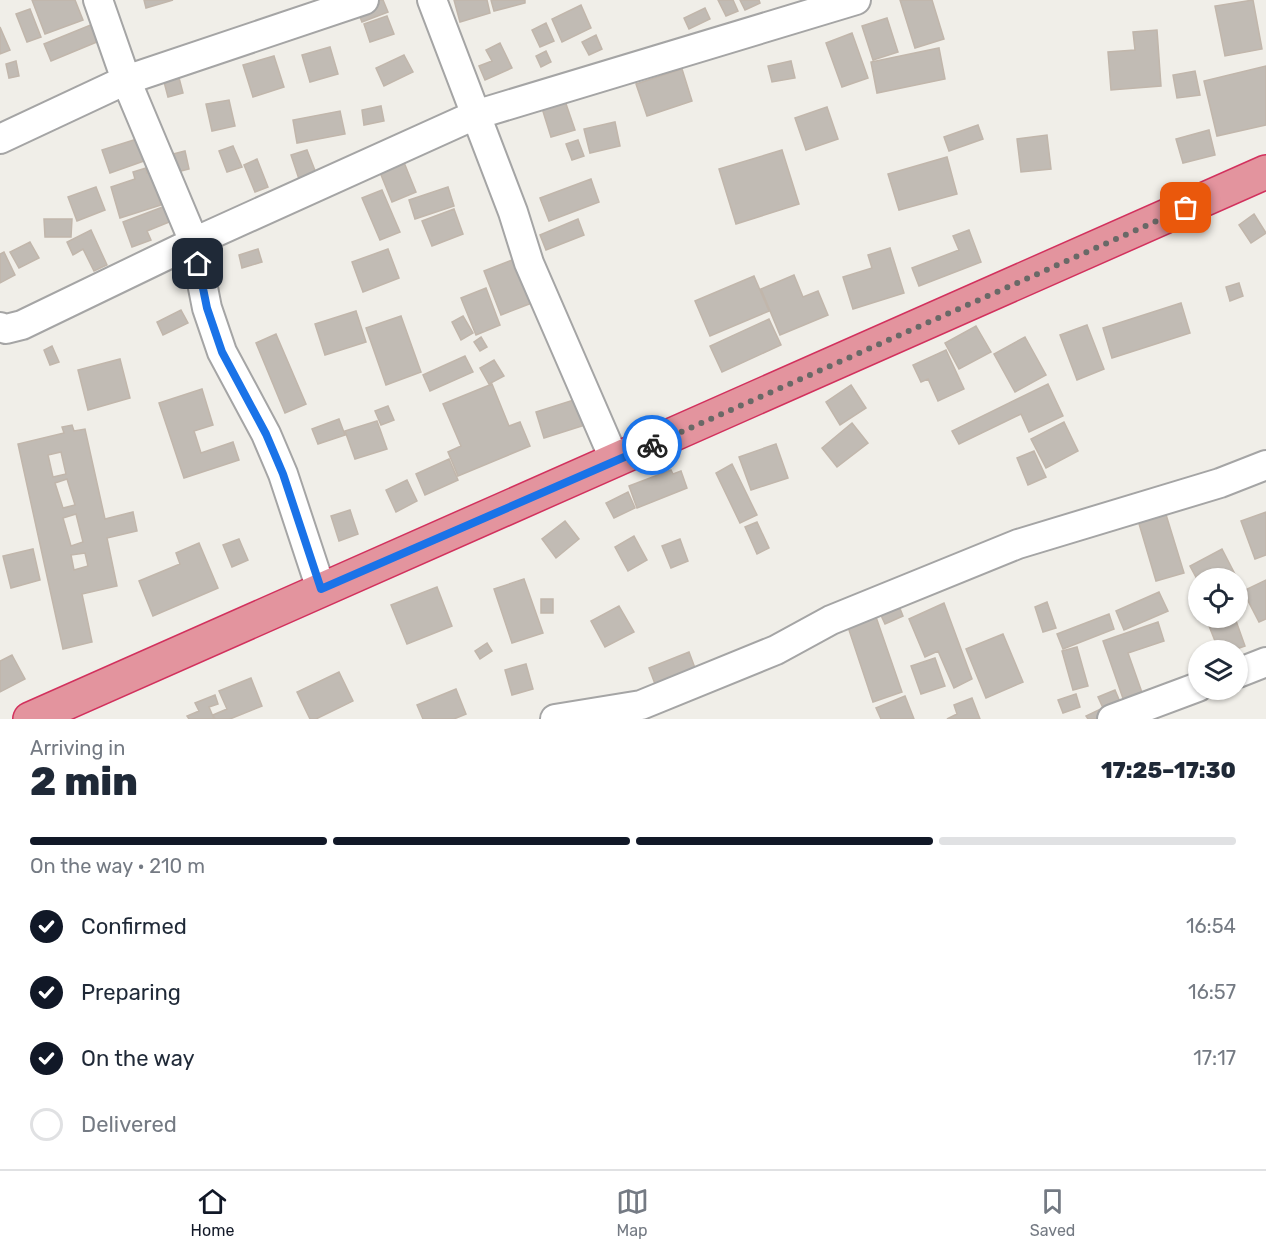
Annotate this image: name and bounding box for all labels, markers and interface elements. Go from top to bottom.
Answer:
pin [1160,182,1211,233]
icon: bag [1169,191,1202,224]
pin [172,238,223,289]
icon: home [181,247,214,280]
courier [622,415,682,475]
icon: bike [636,429,669,462]
map controls [1188,568,1248,700]
button: locate [1188,568,1248,628]
button: layers [1188,640,1248,700]
text: Arriving in [30,736,125,760]
text: 17:25–17:30 [1101,757,1236,784]
text: 2 min [30,759,138,805]
text: On the way · 210 m [30,854,205,878]
icon: check [30,910,63,943]
text: Confirmed [81,913,187,940]
text: 16:54 [1186,914,1236,938]
icon: check [30,976,63,1009]
text: Preparing [81,979,181,1006]
text: 16:57 [1188,980,1236,1004]
icon: check [30,1042,63,1075]
text: On the way [81,1045,195,1072]
text: 17:17 [1193,1046,1236,1070]
text: Delivered [81,1111,177,1138]
tab: Home [191,1185,234,1240]
tab: Map [616,1185,649,1240]
tab: Saved [1030,1185,1075,1240]

